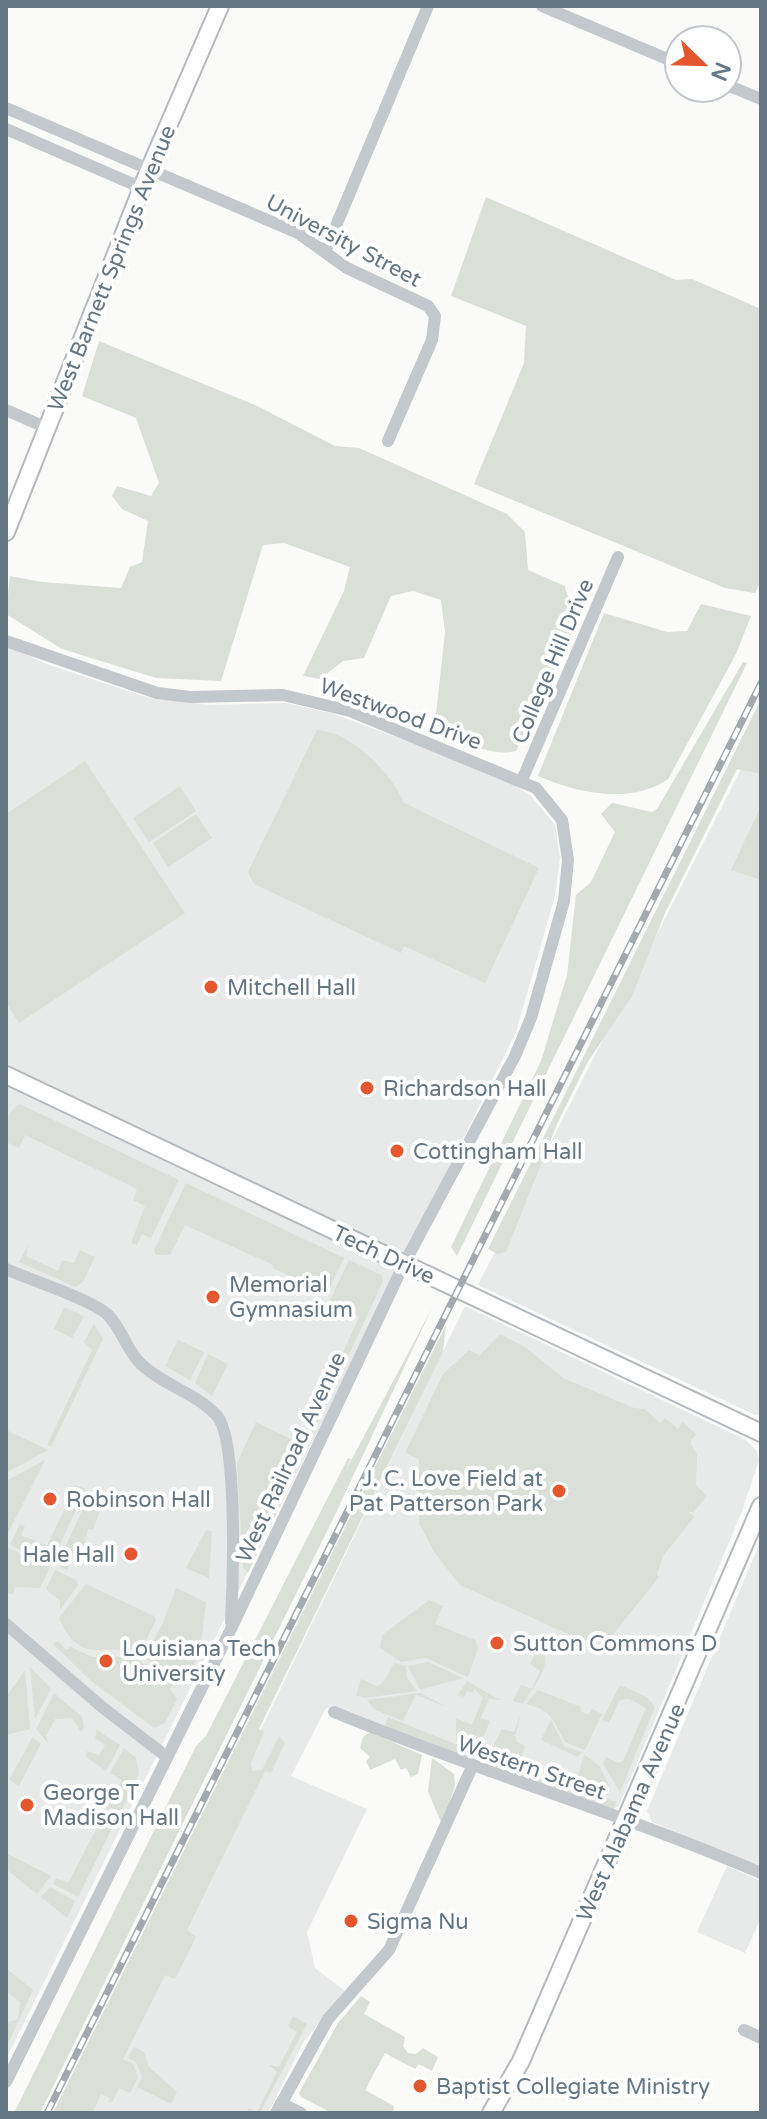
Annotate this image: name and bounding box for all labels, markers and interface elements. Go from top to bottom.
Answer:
north arrow [663,24,743,104]
text: N [705,58,736,85]
street label: West Barnett Springs Avenue [43,122,181,415]
street label: University Street [261,189,426,293]
street label: College Hill Drive [506,575,599,748]
street label: Westwood Drive [316,673,485,755]
place label: Mitchell Hall [227,975,356,1001]
marker: Mitchell Hall [202,978,220,996]
place label: Richardson Hall [383,1076,547,1102]
marker: Richardson Hall [358,1079,376,1097]
place label: Cottingham Hall [413,1139,582,1165]
marker: Cottingham Hall [388,1142,406,1160]
street label: Tech Drive [328,1220,439,1290]
place label: Memorial Gymnasium [229,1272,353,1323]
marker: Memorial Gymnasium [204,1288,222,1306]
street label: West Railroad Avenue [231,1348,351,1567]
place label: J. C. Love Field at Pat Patterson Park [349,1466,543,1517]
marker: J. C. Love Field at Pat Patterson Park [550,1482,568,1500]
place label: Robinson Hall [66,1487,211,1513]
marker: Robinson Hall [41,1490,59,1508]
place label: Hale Hall [22,1542,115,1568]
marker: Hale Hall [122,1545,140,1563]
place label: Sutton Commons D [513,1631,717,1657]
marker: Sutton Commons D [488,1634,506,1652]
place label: Louisiana Tech University [122,1636,276,1687]
marker: Louisiana Tech University [97,1652,115,1670]
street label: West Alabama Avenue [571,1699,691,1925]
street label: Western Street [454,1730,609,1806]
place label: George T Madison Hall [43,1780,179,1831]
marker: George T Madison Hall [18,1796,36,1814]
place label: Sigma Nu [367,1909,469,1935]
marker: Sigma Nu [342,1912,360,1930]
place label: Baptist Collegiate Ministry [436,2074,710,2100]
marker: Baptist Collegiate Ministry [411,2077,429,2095]

